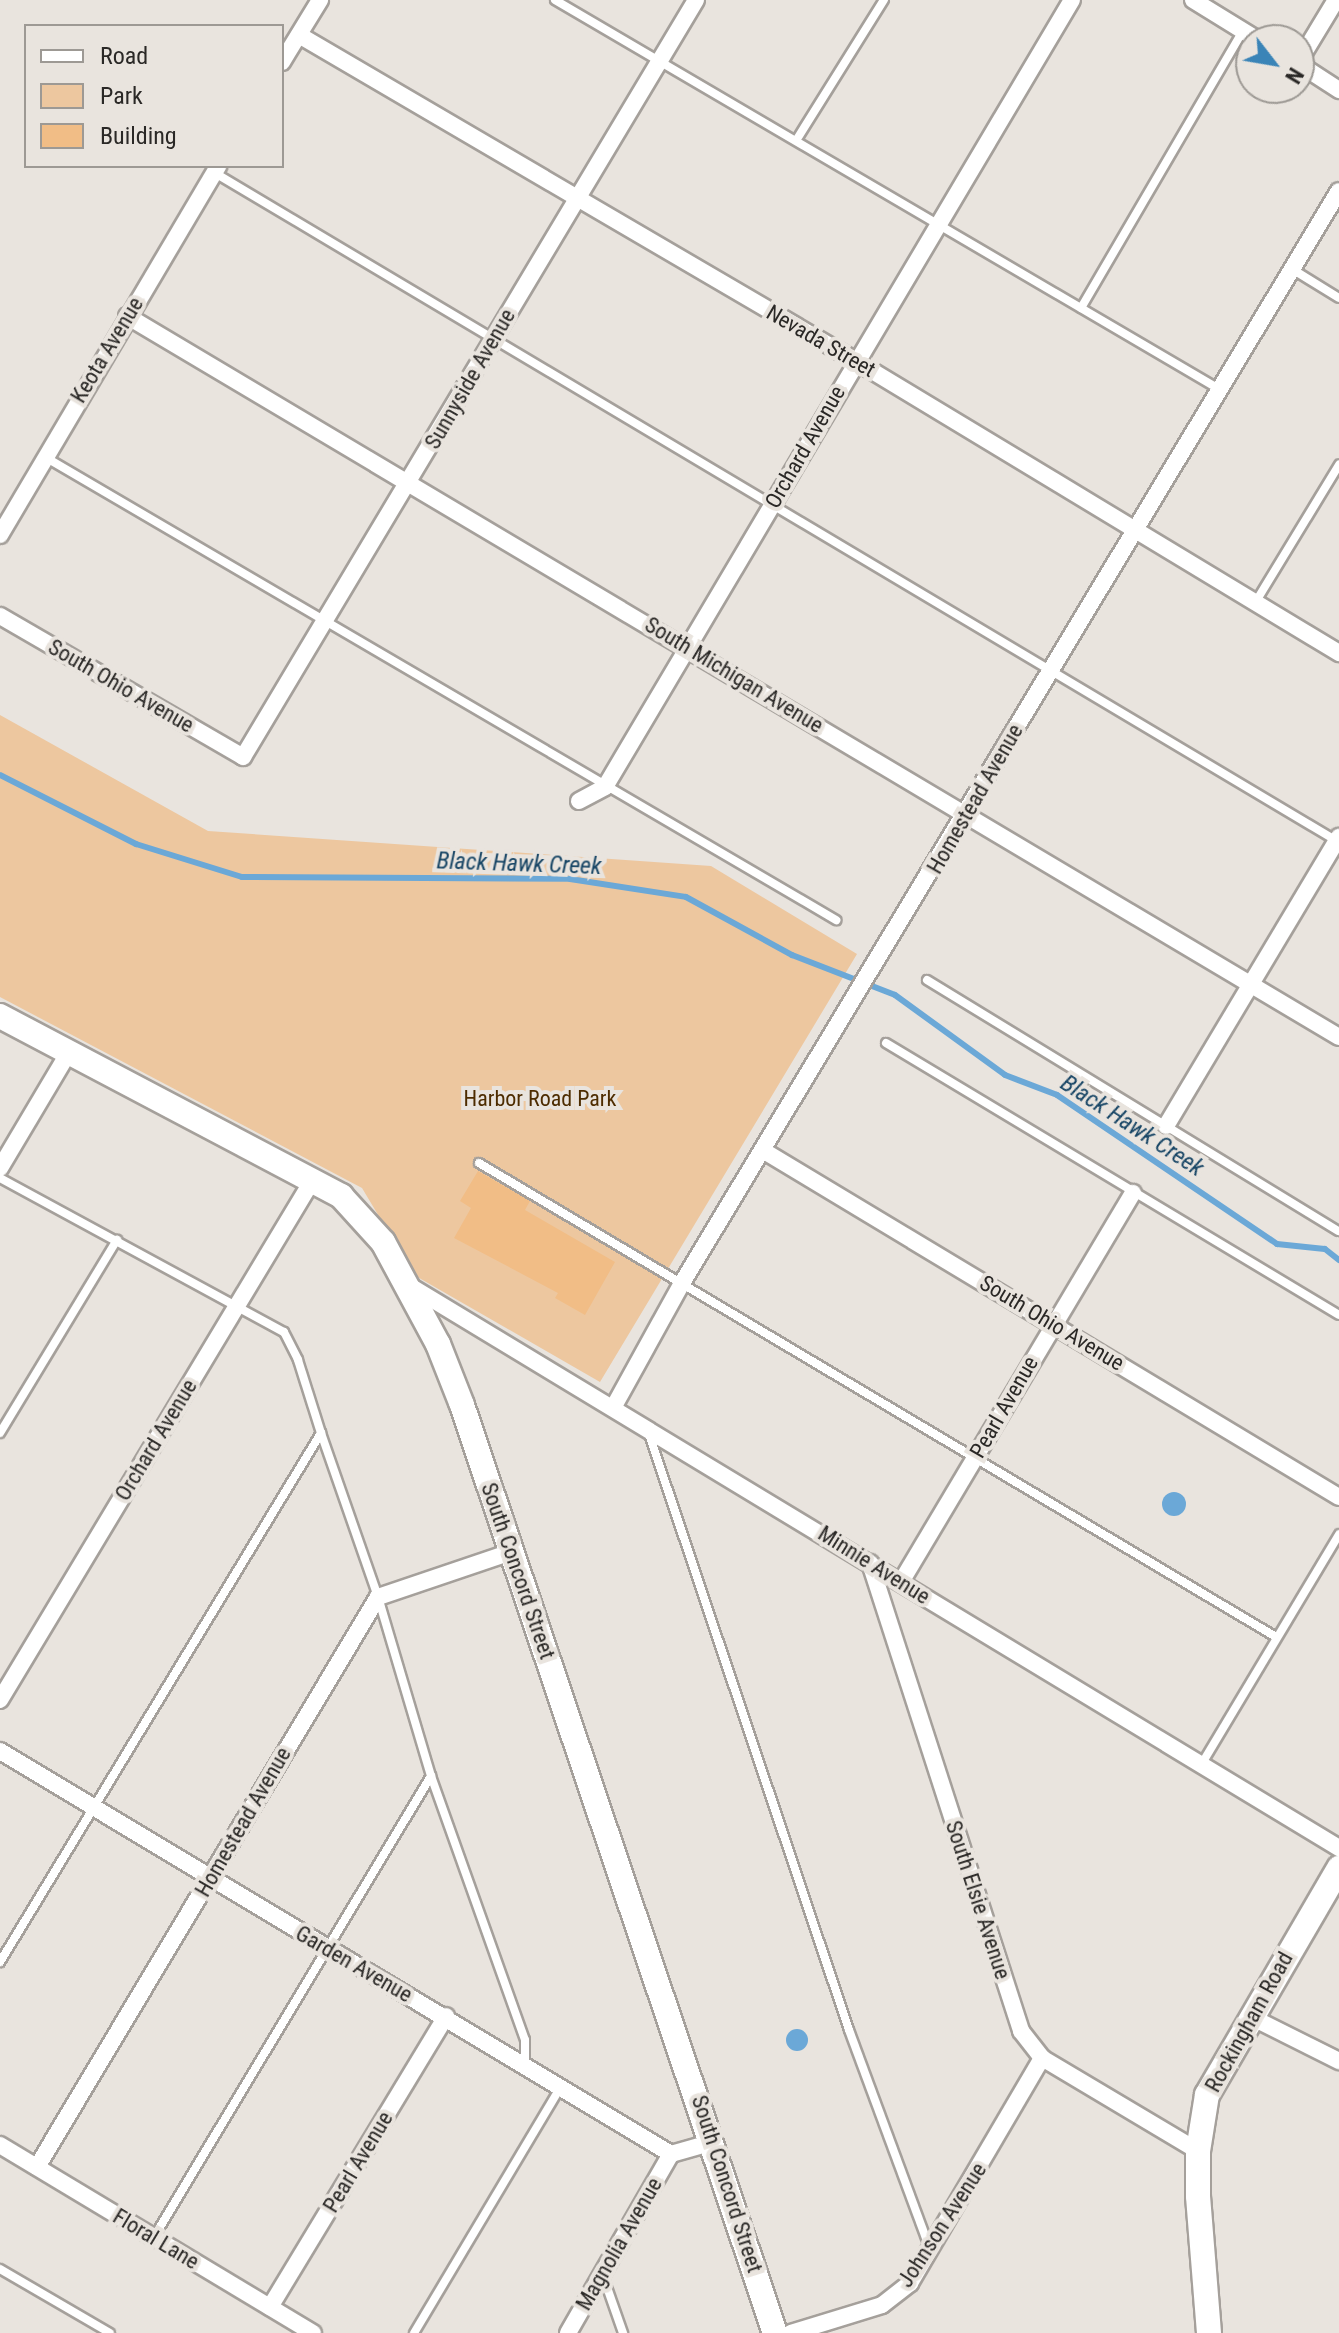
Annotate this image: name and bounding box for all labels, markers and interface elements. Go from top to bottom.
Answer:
legend [24,24,284,168]
north arrow [1235,24,1315,104]
text: Road [100,42,148,70]
text: N [1280,63,1308,88]
text: Park [100,82,143,110]
text: Building [100,122,177,150]
street label: Keota Avenue [65,292,149,408]
street label: Nevada Street [762,299,880,383]
street label: Sunnyside Avenue [419,304,521,454]
street label: Orchard Avenue [759,381,851,513]
street label: South Michigan Avenue [640,611,828,739]
street label: South Ohio Avenue [44,634,198,738]
street label: Homestead Avenue [922,720,1028,878]
water label: Black Hawk Creek [436,847,602,881]
water label: Black Hawk Creek [1055,1069,1209,1183]
park label: Harbor Road Park [464,1086,616,1112]
street label: South Ohio Avenue [975,1270,1129,1376]
street label: Pearl Avenue [964,1351,1044,1463]
street label: Orchard Avenue [109,1375,203,1505]
street label: South Concord Street [475,1479,561,1663]
street label: Minnie Avenue [813,1520,935,1610]
street label: Homestead Avenue [190,1743,296,1901]
street label: South Elsie Avenue [940,1817,1016,1983]
street label: Garden Avenue [291,1920,417,2008]
street label: Rockingham Road [1200,1947,1298,2097]
street label: South Concord Street [686,2092,768,2276]
street label: Pearl Avenue [318,2107,398,2217]
street label: Johnson Avenue [892,2158,992,2292]
street label: Magnolia Avenue [570,2173,668,2315]
street label: Floral Lane [108,2203,204,2275]

